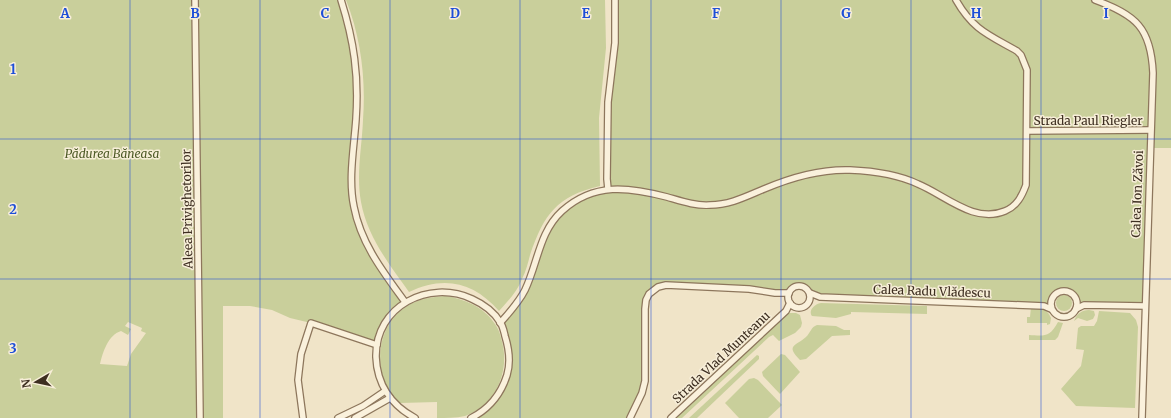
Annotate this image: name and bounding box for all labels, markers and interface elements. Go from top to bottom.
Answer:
text: A [59,5,70,22]
text: B [190,5,200,22]
text: C [321,5,330,22]
text: D [450,5,460,22]
text: E [582,5,591,22]
text: F [712,5,720,22]
text: G [841,5,851,22]
text: H [971,5,982,22]
text: I [1103,5,1109,22]
text: 1 [10,61,16,78]
street label: Strada Paul Riegler [1033,113,1143,128]
park label: Pădurea Băneasa [65,146,159,161]
street label: Aleea Privighetorilor [178,148,196,270]
street label: Calea Ion Zăvoi [1128,150,1146,238]
text: 2 [9,201,17,218]
street label: Calea Radu Vlădescu [873,281,992,301]
street label: Strada Vlad Munteanu [669,308,773,406]
text: 3 [9,340,17,357]
north arrow [16,362,56,402]
text: N [18,378,34,389]

